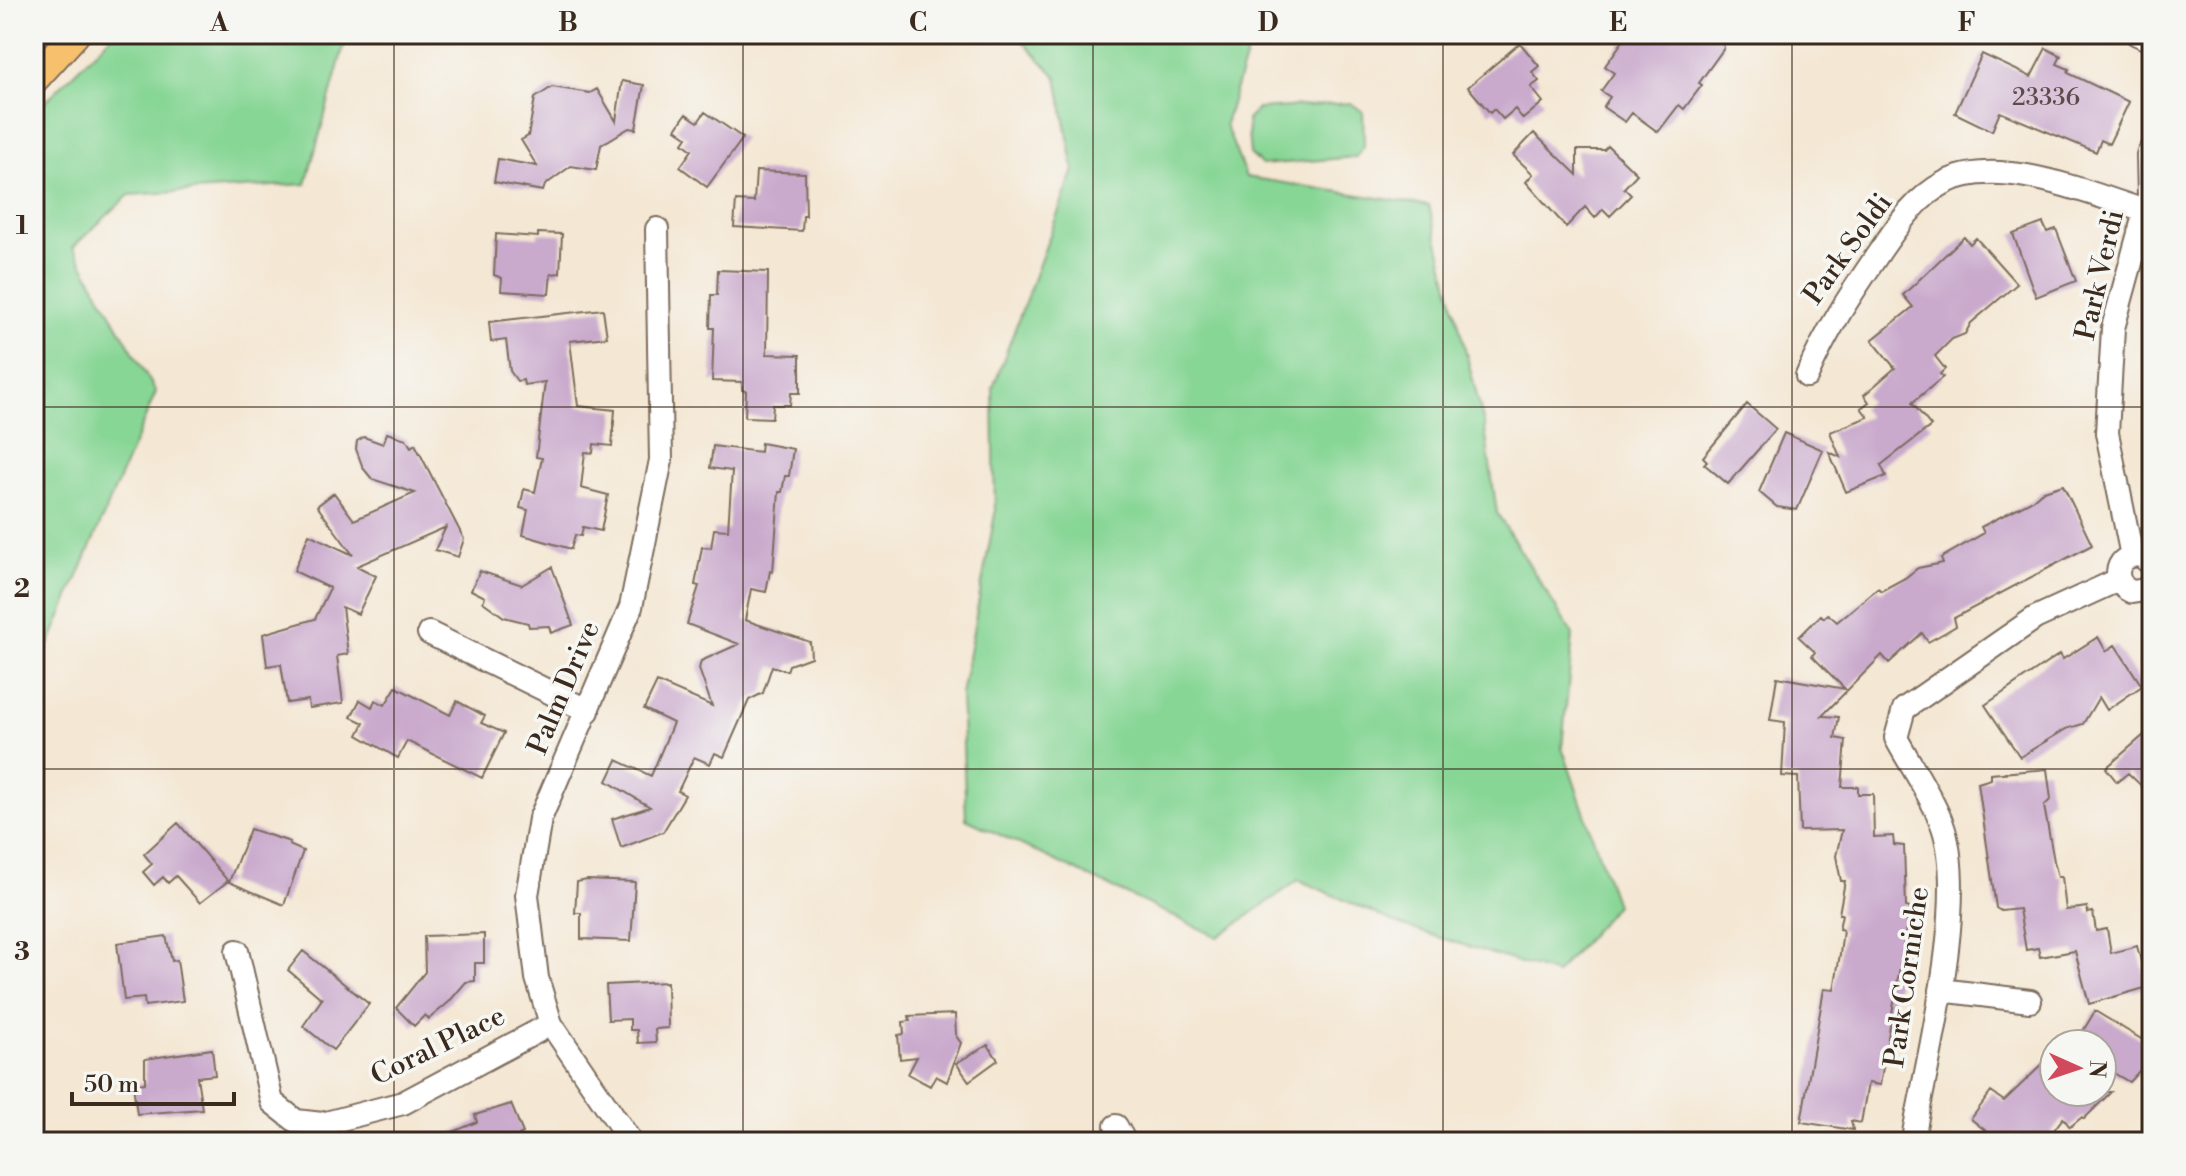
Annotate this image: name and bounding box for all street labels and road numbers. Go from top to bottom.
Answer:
street label: Park Soldi [1796,186,1900,312]
street label: Park Verdi [2068,206,2132,344]
street label: Palm Drive [520,616,608,760]
street label: Park Corniche [1877,884,1937,1070]
street label: Coral Place [365,998,511,1094]

